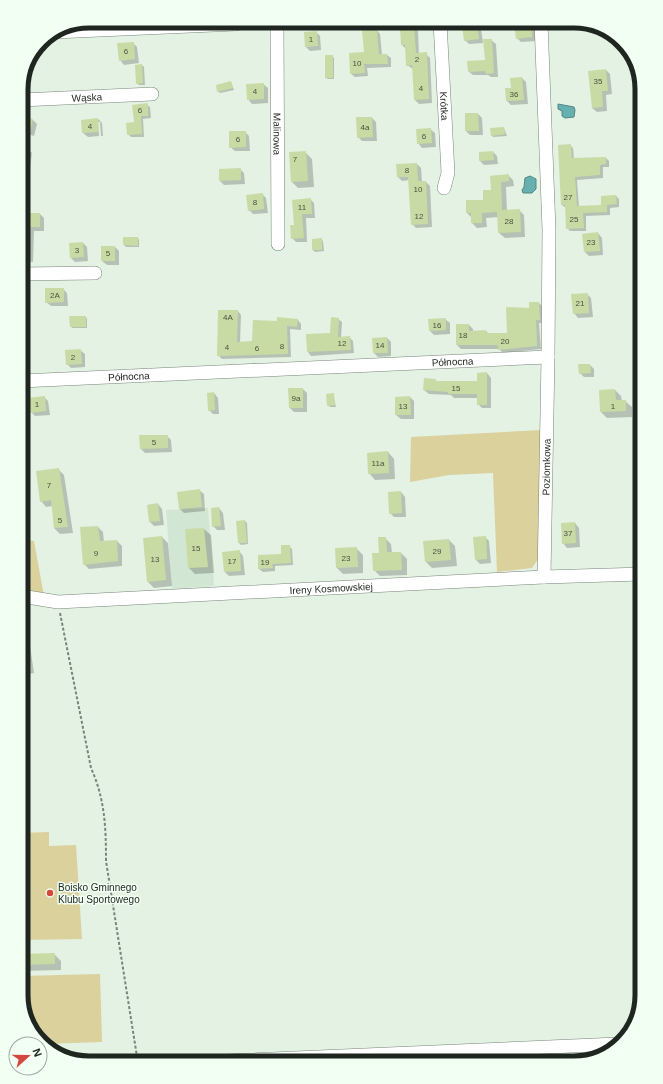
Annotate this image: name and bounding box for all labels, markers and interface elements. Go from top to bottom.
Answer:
house number: 1 [309,35,314,44]
house number: 6 [124,47,129,56]
house number: 2 [415,55,420,64]
house number: 10 [353,59,362,68]
house number: 35 [594,77,603,86]
house number: 4 [419,84,424,93]
house number: 4 [253,87,258,96]
house number: 36 [510,90,519,99]
street label: Wąska [71,91,103,104]
street label: Krótka [438,91,450,121]
house number: 6 [138,106,143,115]
street label: Malinowa [271,113,283,156]
house number: 4 [88,122,93,131]
house number: 4a [361,123,370,132]
house number: 6 [422,132,427,141]
house number: 6 [236,135,241,144]
house number: 7 [293,155,298,164]
house number: 8 [405,166,410,175]
house number: 10 [414,185,423,194]
house number: 27 [564,193,573,202]
house number: 8 [253,198,258,207]
house number: 11 [298,203,307,212]
house number: 12 [415,212,424,221]
house number: 25 [570,215,579,224]
house number: 28 [505,217,514,226]
house number: 23 [587,238,596,247]
house number: 3 [75,246,80,255]
house number: 5 [106,249,111,258]
house number: 2A [50,291,61,300]
house number: 21 [576,299,585,308]
house number: 4A [223,313,234,322]
house number: 16 [433,321,442,330]
house number: 18 [459,331,468,340]
house number: 20 [501,337,510,346]
house number: 12 [338,339,347,348]
house number: 14 [376,341,385,350]
house number: 8 [280,342,285,351]
house number: 4 [225,343,230,352]
house number: 6 [255,344,260,353]
house number: 2 [71,353,76,362]
street label: Północna [431,355,474,368]
street label: Północna [108,370,150,383]
house number: 15 [452,384,461,393]
house number: 9a [292,394,301,403]
house number: 1 [35,400,40,409]
house number: 13 [399,402,408,411]
house number: 1 [611,402,616,411]
house number: 5 [152,438,157,447]
street label: Poziomkowa [540,438,553,495]
house number: 11a [372,459,385,468]
house number: 7 [47,481,52,490]
house number: 5 [58,516,63,525]
house number: 37 [564,529,573,538]
house number: 15 [192,544,201,553]
house number: 29 [433,547,442,556]
house number: 9 [94,549,99,558]
house number: 23 [342,554,351,563]
house number: 13 [151,555,160,564]
house number: 17 [228,557,237,566]
house number: 19 [261,558,270,567]
street label: Ireny Kosmowskiej [289,581,373,596]
place label: Boisko Gminnego Klubu Sportowego [58,882,140,905]
marker: Boisko Gminnego Klubu Sportowego [45,888,55,898]
north arrow [8,1036,48,1076]
text: N [30,1047,44,1058]

